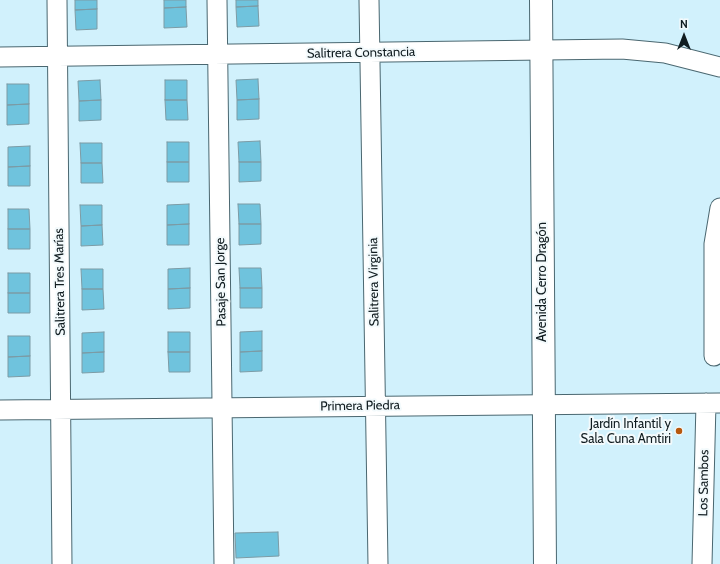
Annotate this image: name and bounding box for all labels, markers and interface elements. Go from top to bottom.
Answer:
north arrow [664,16,704,56]
text: N [680,17,688,31]
street label: Salitrera Constancia [307,44,415,62]
street label: Avenida Cerro Dragón [534,222,550,342]
street label: Salitrera Tres Marías [51,228,69,336]
street label: Pasaje San Jorge [212,237,230,327]
street label: Salitrera Virginia [365,237,383,327]
street label: Primera Piedra [320,398,400,414]
place label: Jardín Infantil y Sala Cuna Amtiri [581,416,671,447]
marker: Jardín Infantil y Sala Cuna Amtiri [674,426,684,436]
street label: Los Sambos [696,449,712,517]

